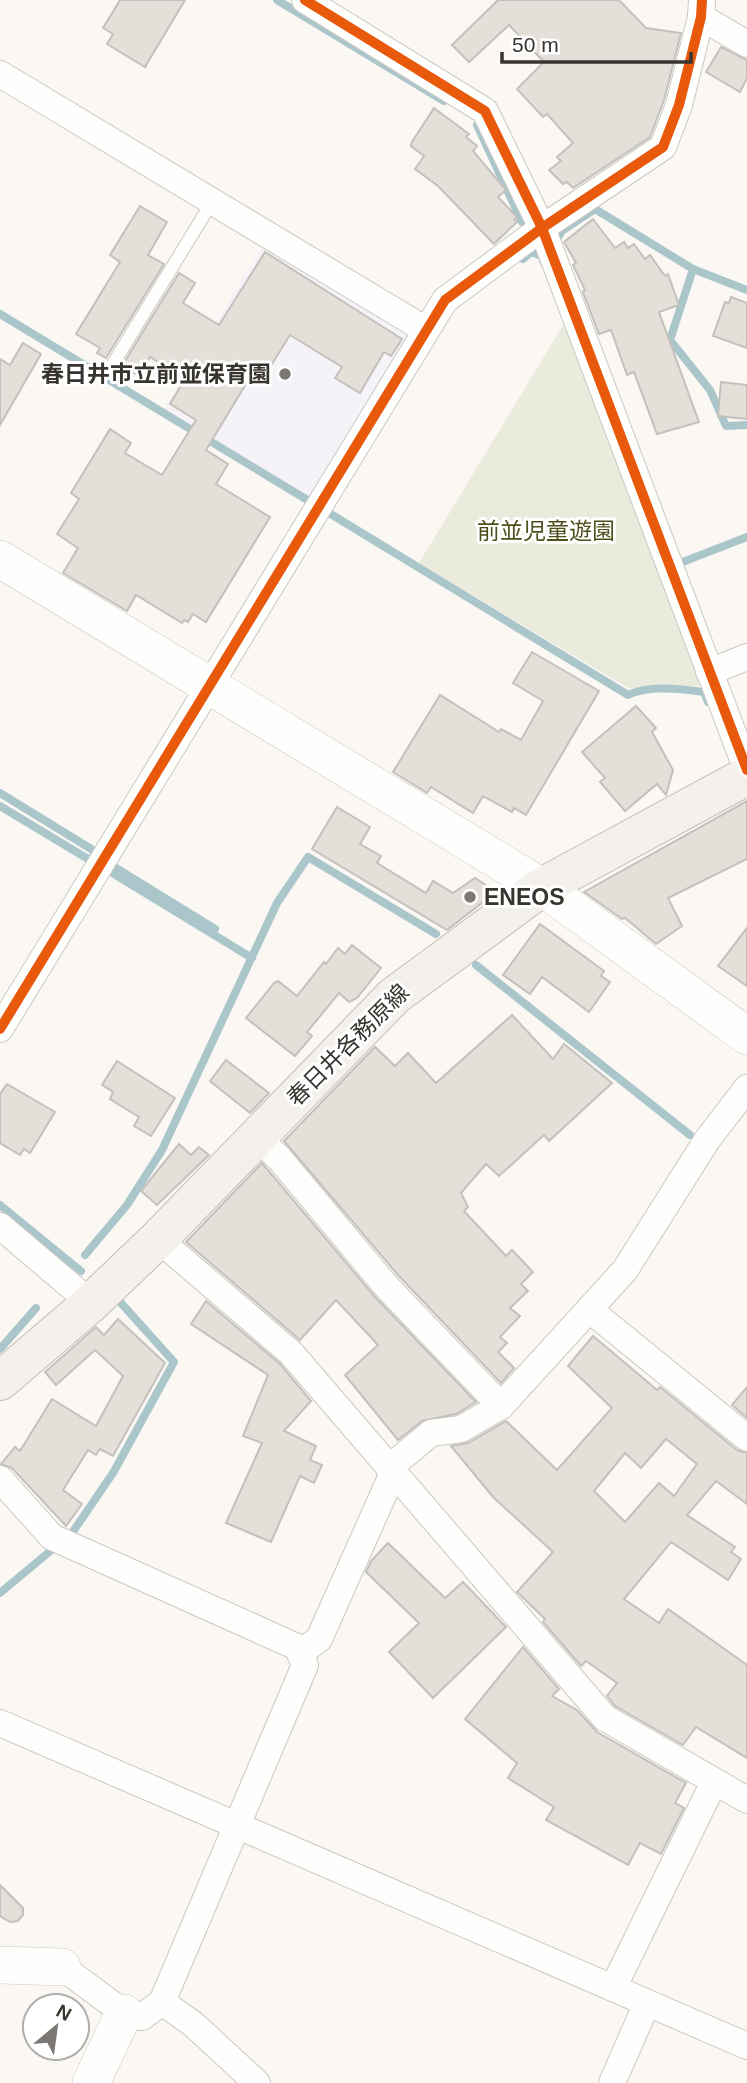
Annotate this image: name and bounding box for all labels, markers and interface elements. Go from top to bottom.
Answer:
scale bar [502,21,691,65]
text: 50 m [512,33,559,56]
place label: 春日井市立前並保育園 [41,361,271,387]
marker: 春日井市立前並保育園 [277,366,293,382]
park label: 前並児童遊園 [477,518,615,544]
place label: ENEOS [484,884,565,910]
marker: ENEOS [462,889,478,905]
street label: 春日井各務原線 [282,979,414,1111]
north arrow [21,1992,91,2062]
text: N [53,2000,75,2025]

